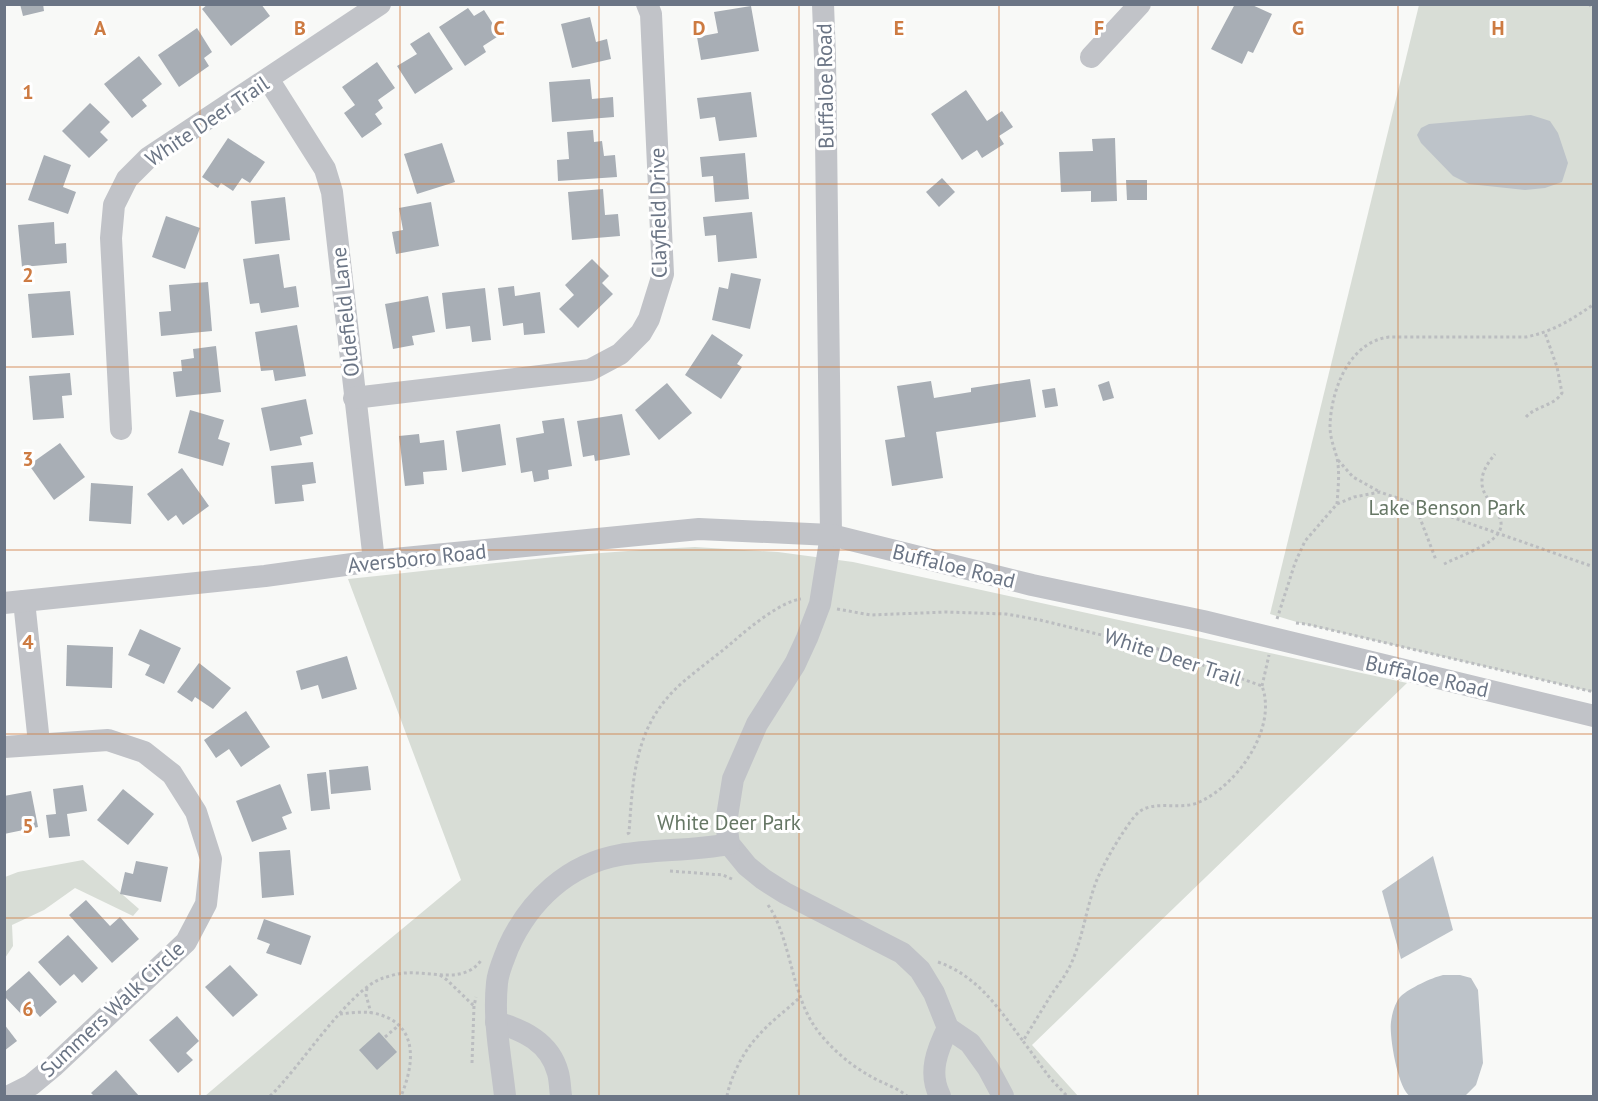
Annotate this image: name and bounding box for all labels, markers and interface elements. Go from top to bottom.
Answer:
text: A [94,15,107,41]
text: B [294,15,306,41]
text: C [493,15,505,41]
text: D [693,15,706,41]
text: E [894,15,904,41]
text: F [1094,15,1104,41]
text: G [1292,15,1304,41]
text: H [1491,15,1505,41]
street label: Buffaloe Road [810,23,840,149]
street label: White Deer Trail [140,70,274,172]
text: 1 [22,79,34,105]
street label: Clayfield Drive [643,148,673,278]
street label: Oldefield Lane [325,246,365,378]
text: 2 [22,262,34,288]
text: 3 [22,446,34,472]
park label: Lake Benson Park [1368,494,1526,521]
street label: Aversboro Road [346,537,488,579]
street label: Buffaloe Road [890,538,1018,594]
street label: White Deer Trail [1101,622,1245,692]
text: 4 [22,629,34,655]
street label: Buffaloe Road [1363,649,1491,703]
park label: White Deer Park [657,809,801,836]
text: 5 [22,813,34,839]
street label: Summers Walk Circle [34,935,190,1083]
text: 6 [22,996,34,1022]

